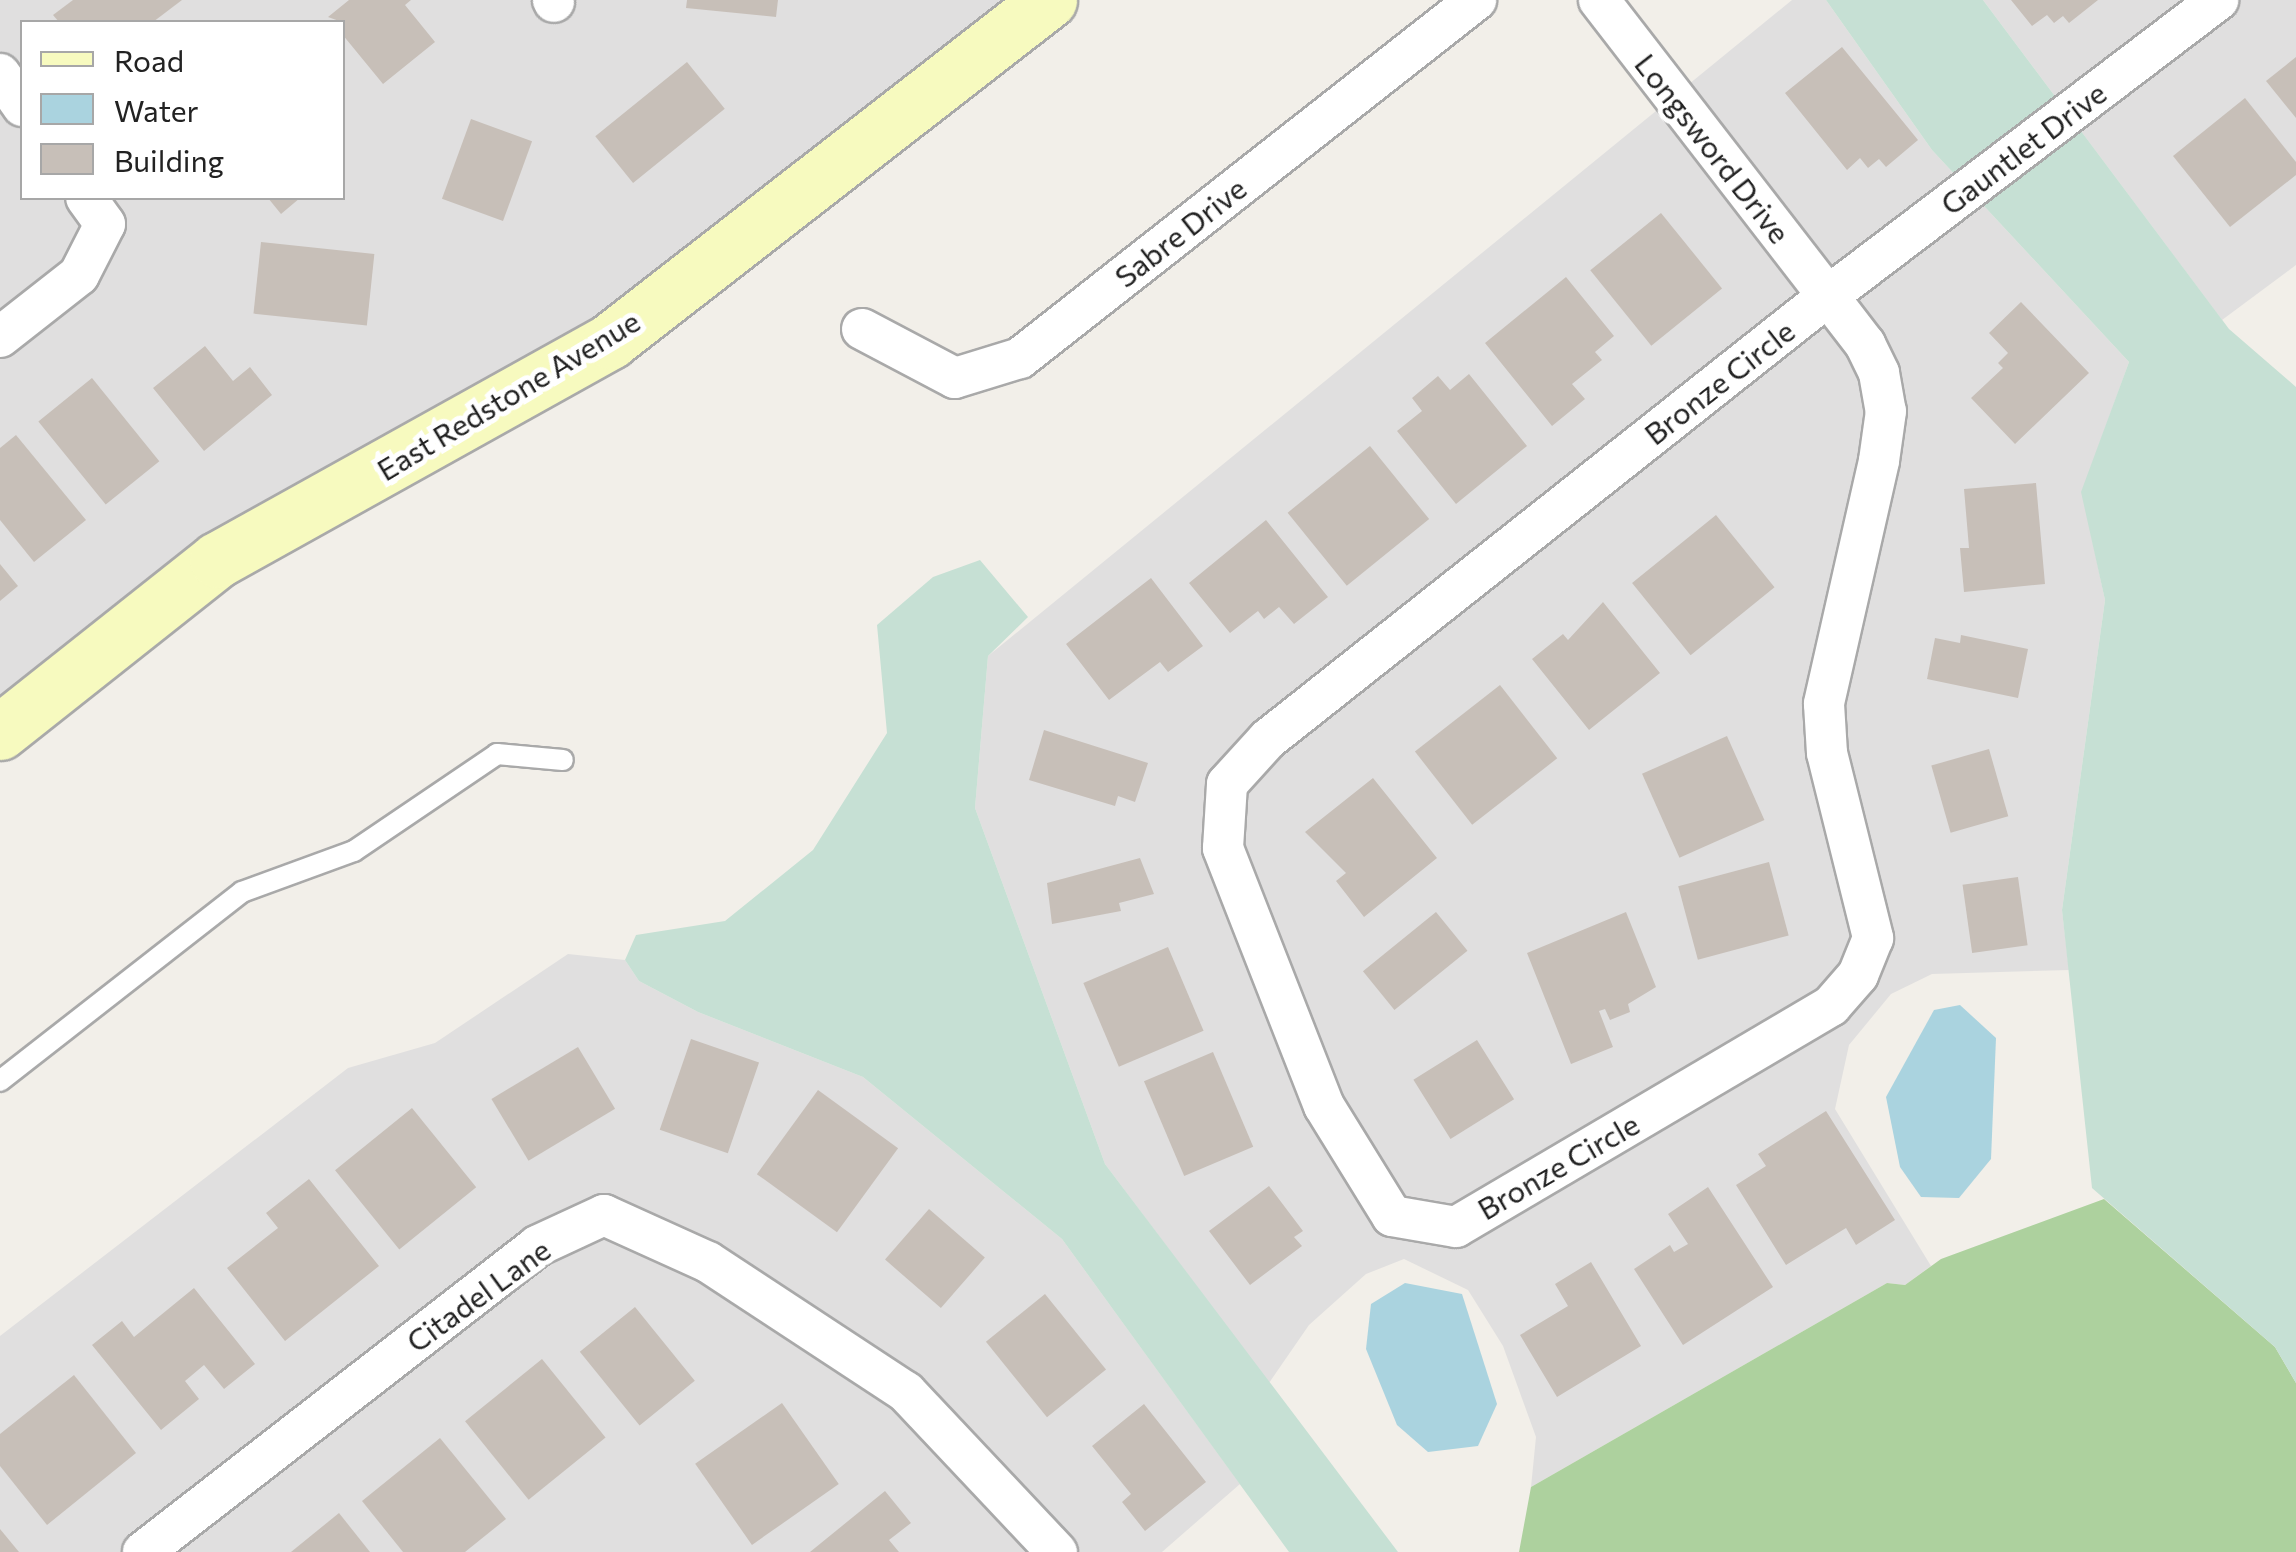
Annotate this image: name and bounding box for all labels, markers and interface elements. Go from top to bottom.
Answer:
legend [20,20,345,200]
text: Road [114,41,184,78]
street label: Longsword Drive [1628,46,1798,250]
street label: Gauntlet Drive [1933,74,2113,222]
text: Water [114,91,199,128]
text: Building [114,141,224,178]
street label: Sabre Drive [1107,170,1253,294]
street label: East Redstone Avenue [370,302,646,488]
street label: Bronze Circle [1637,312,1801,452]
street label: Bronze Circle [1471,1105,1645,1227]
street label: Citadel Lane [399,1231,557,1359]

